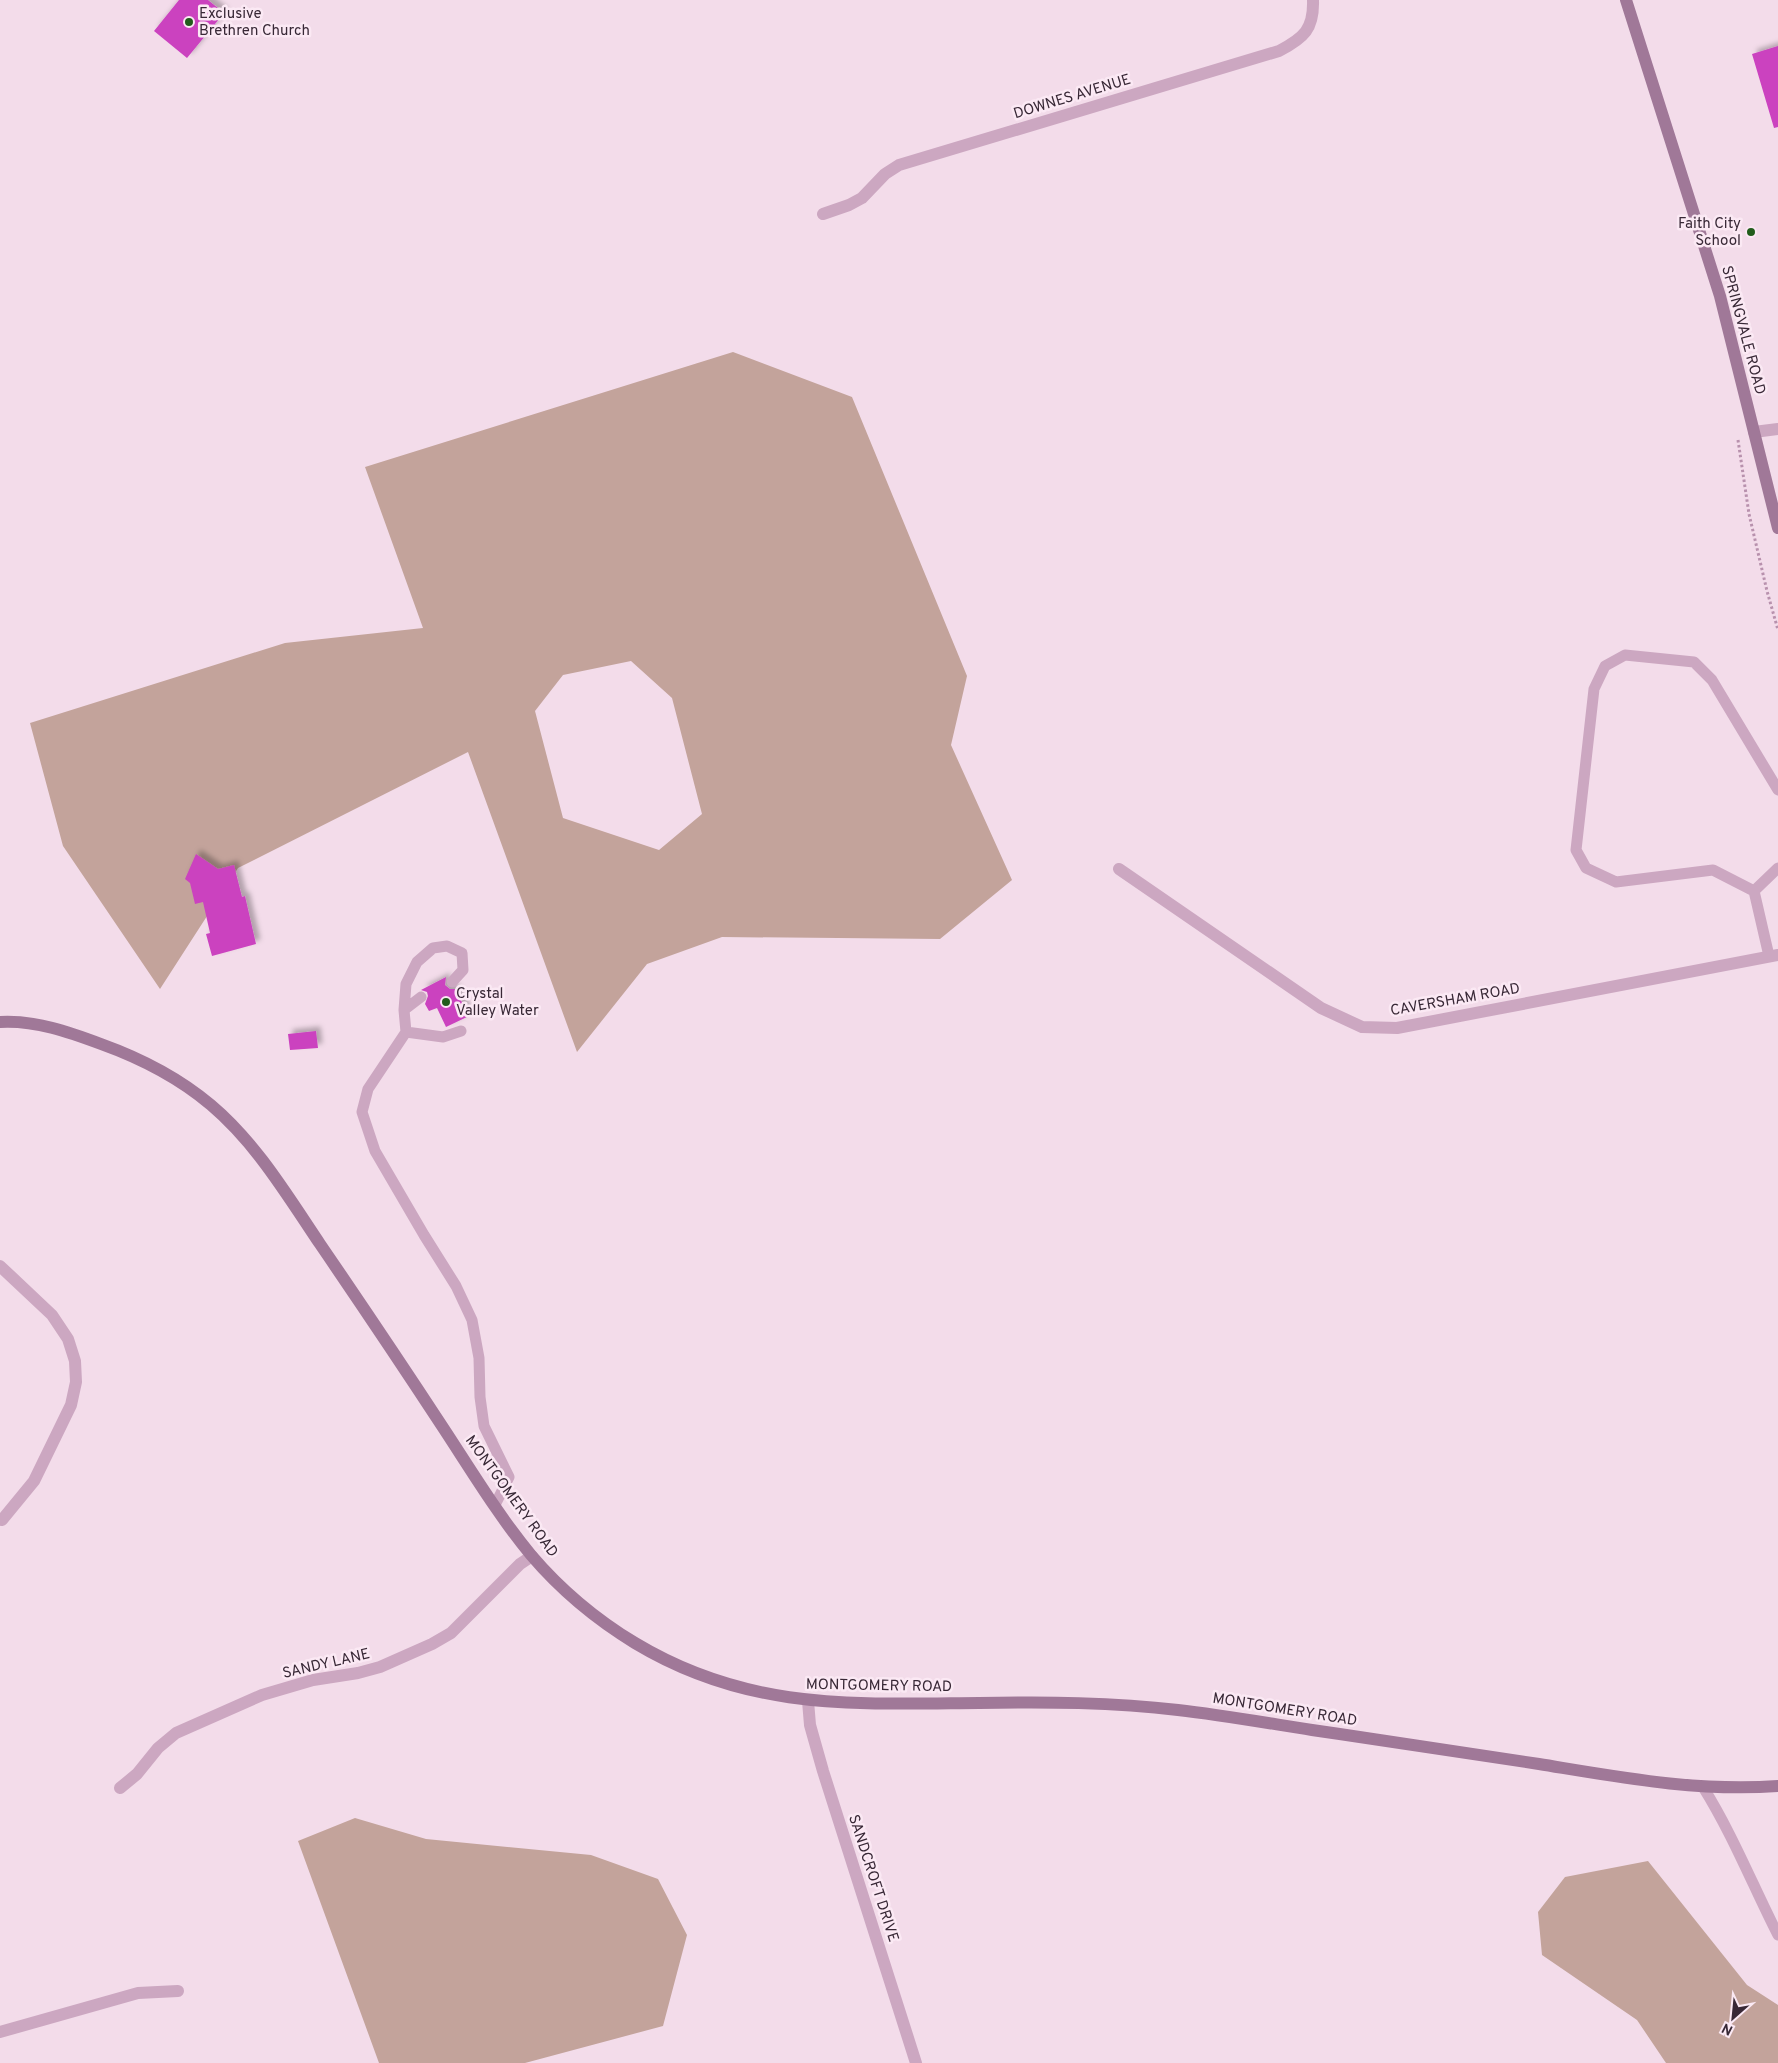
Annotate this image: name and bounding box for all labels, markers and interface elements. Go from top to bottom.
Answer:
place label: Exclusive Brethren Church [199,5,310,41]
marker: Exclusive Brethren Church [183,16,195,28]
street label: DOWNES AVENUE [1011,71,1133,124]
place label: Faith City School [1678,215,1741,251]
marker: Faith City School [1745,226,1757,238]
street label: SPRINGVALE ROAD [1716,264,1769,397]
street label: CAVERSHAM ROAD [1389,980,1522,1021]
place label: Crystal Valley Water [456,985,539,1021]
marker: Crystal Valley Water [440,996,452,1008]
street label: MONTGOMERY ROAD [460,1432,561,1562]
street label: SANDY LANE [281,1645,372,1684]
street label: MONTGOMERY ROAD [806,1676,952,1697]
street label: MONTGOMERY ROAD [1211,1690,1359,1731]
street label: SANDCROFT DRIVE [843,1812,902,1945]
north arrow [1708,1993,1758,2043]
text: N [1719,2018,1736,2038]

